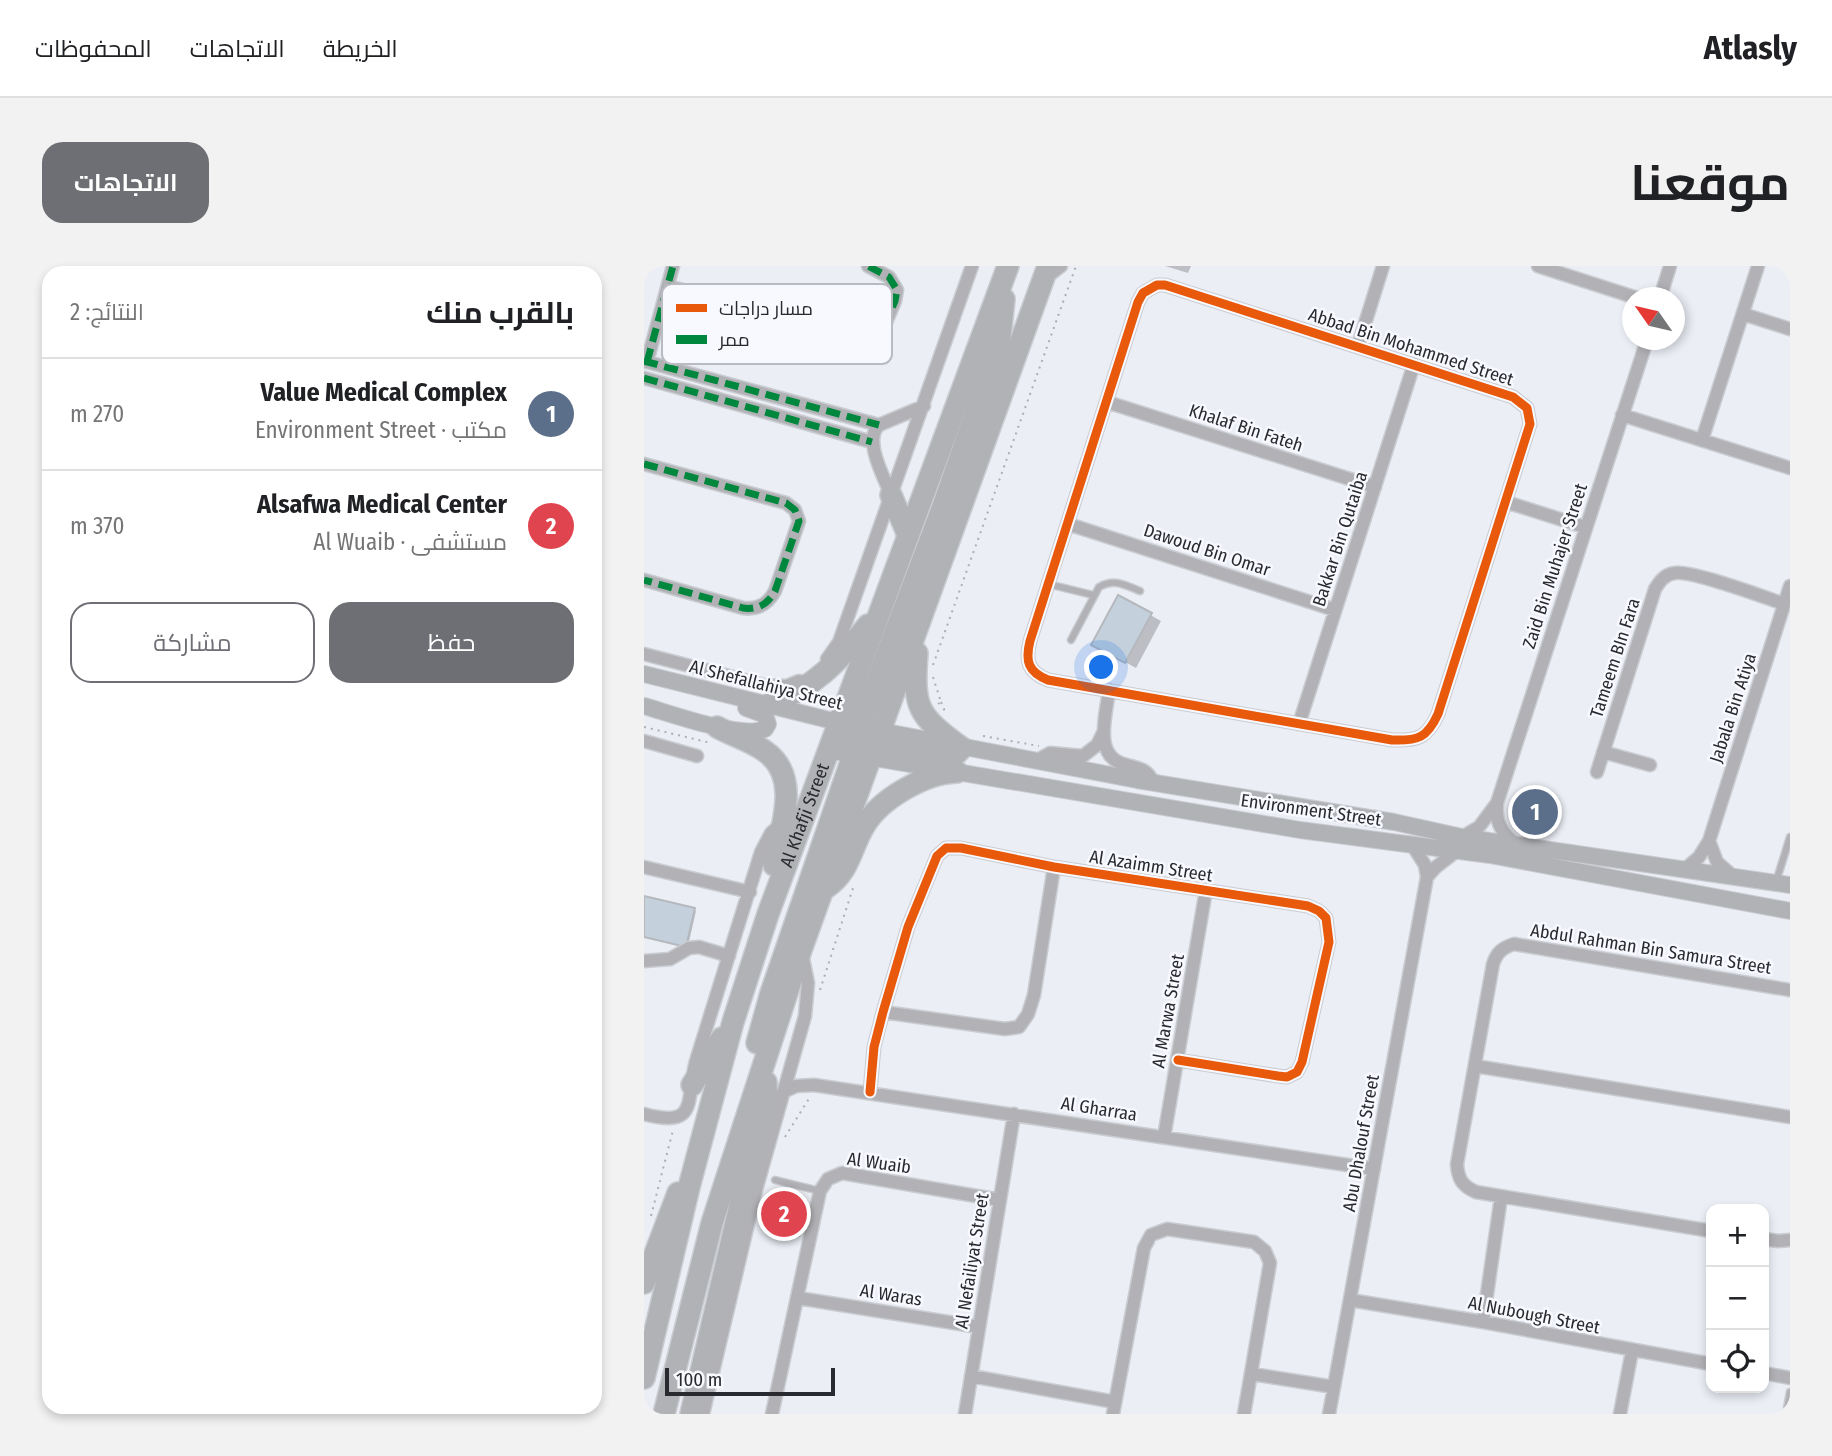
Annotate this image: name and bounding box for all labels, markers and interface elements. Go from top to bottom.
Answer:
text: Atlasly [1704,28,1797,68]
text: المحفوظات [35,35,152,63]
text: الاتجاهات [190,35,285,63]
text: الخريطة [323,35,398,63]
button: الاتجاهات [42,142,209,223]
text: موقعنا [1630,154,1790,213]
legend [662,284,892,364]
north arrow [1622,287,1685,350]
text: بالقرب منك [426,295,574,331]
text: مسار دراجات [719,297,813,320]
text: النتائج: 2 [70,298,144,326]
street label: Abbad Bin Mohammed Street [1306,303,1517,391]
text: ممر [718,328,750,351]
text: Value Medical Complex [261,377,507,408]
street label: Khalaf Bin Fateh [1186,399,1306,457]
text: 270 m [70,400,124,428]
text: 1 [546,400,556,428]
text: مكتب · Environment Street [255,416,507,444]
street label: Bakkar Bin Qutaiba [1308,469,1372,609]
street label: Zaid Bin Muhajer Street [1518,481,1592,651]
text: Alsafwa Medical Center [257,489,507,520]
text: 370 m [70,512,124,540]
text: 2 [546,512,556,540]
street label: Dawoud Bin Omar [1141,519,1274,581]
text: مستشفى · Al Wuaib [313,528,507,556]
street label: Tameem BIn Fara [1585,595,1645,721]
button: مشاركة [70,602,315,683]
button: حفظ [329,602,574,683]
your location [1084,650,1118,684]
street label: Jabala Bin Atiya [1705,650,1761,766]
street label: Al Shefallahiya Street [687,655,845,715]
street label: Al Khafji Street [775,760,834,870]
pin: 1 [1512,786,1558,838]
street label: Environment Street [1239,789,1383,831]
street label: Al Azaimm Street [1088,845,1214,887]
street label: Abdul Rahman Bin Samura Street [1529,919,1773,979]
street label: Al Marwa Street [1147,952,1189,1070]
street label: Abu Dhalouf Street [1338,1073,1384,1213]
street label: Al Gharraa [1059,1092,1139,1126]
street label: Al Wuaib [846,1148,912,1178]
pin: 2 [761,1188,807,1240]
street label: Al Nefailiyat Street [950,1192,994,1330]
map controls [1706,1204,1769,1393]
button: + [1706,1204,1769,1267]
button: − [1706,1267,1769,1330]
street label: Al Waras [858,1279,924,1311]
street label: Al Nubough Street [1466,1291,1602,1339]
button: locate [1706,1330,1769,1393]
scale bar [665,1365,835,1397]
text: 100 m [676,1368,722,1391]

